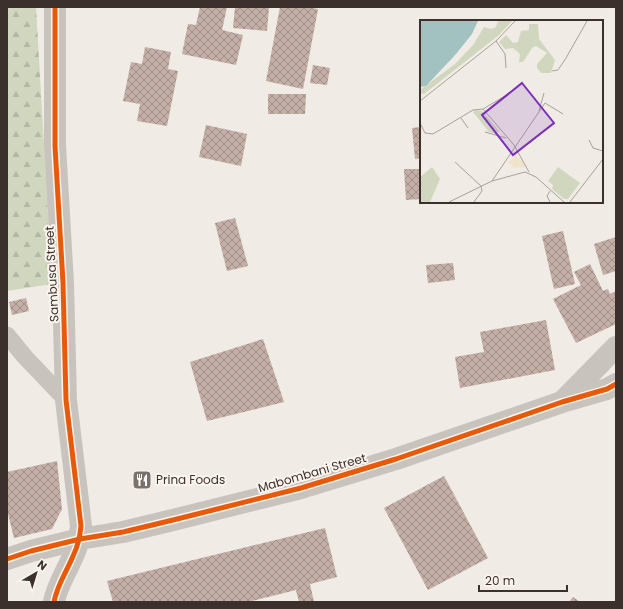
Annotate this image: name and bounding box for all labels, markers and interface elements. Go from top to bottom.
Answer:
inset map [420,20,603,203]
street label: Sambusa Street [40,226,63,322]
street label: Mabombani Street [256,449,368,496]
restaurant icon: Prina Foods [131,469,153,491]
place label: Prina Foods [156,471,225,488]
north arrow [16,553,56,593]
text: N [34,556,50,574]
scale bar [479,567,567,593]
text: 20 m [485,572,515,589]

